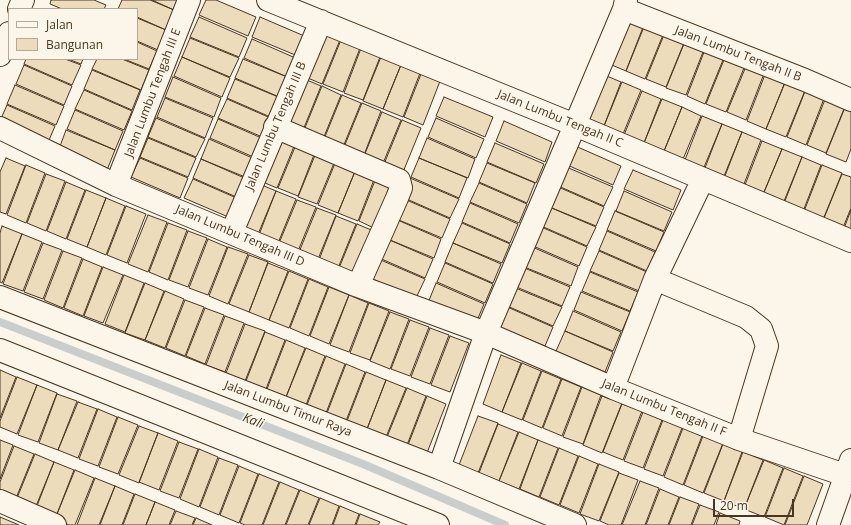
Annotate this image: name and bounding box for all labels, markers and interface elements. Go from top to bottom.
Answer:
legend [8,8,138,60]
text: Jalan [46,16,73,33]
street label: Jalan Lumbu Tengah II B [673,23,803,85]
street label: Jalan Lumbu Tengah III E [122,27,184,159]
text: Bangunan [46,36,103,53]
street label: Jalan Lumbu Tengah III B [242,60,310,192]
street label: Jalan Lumbu Tengah II C [495,87,625,151]
street label: Jalan Lumbu Tengah III D [173,202,307,270]
street label: Jalan Lumbu Tengah II F [600,376,728,440]
street label: Jalan Lumbu Timur Raya [222,378,354,440]
water label: Kali [240,410,266,432]
scale bar [715,491,796,517]
text: 20 m [720,497,748,514]

